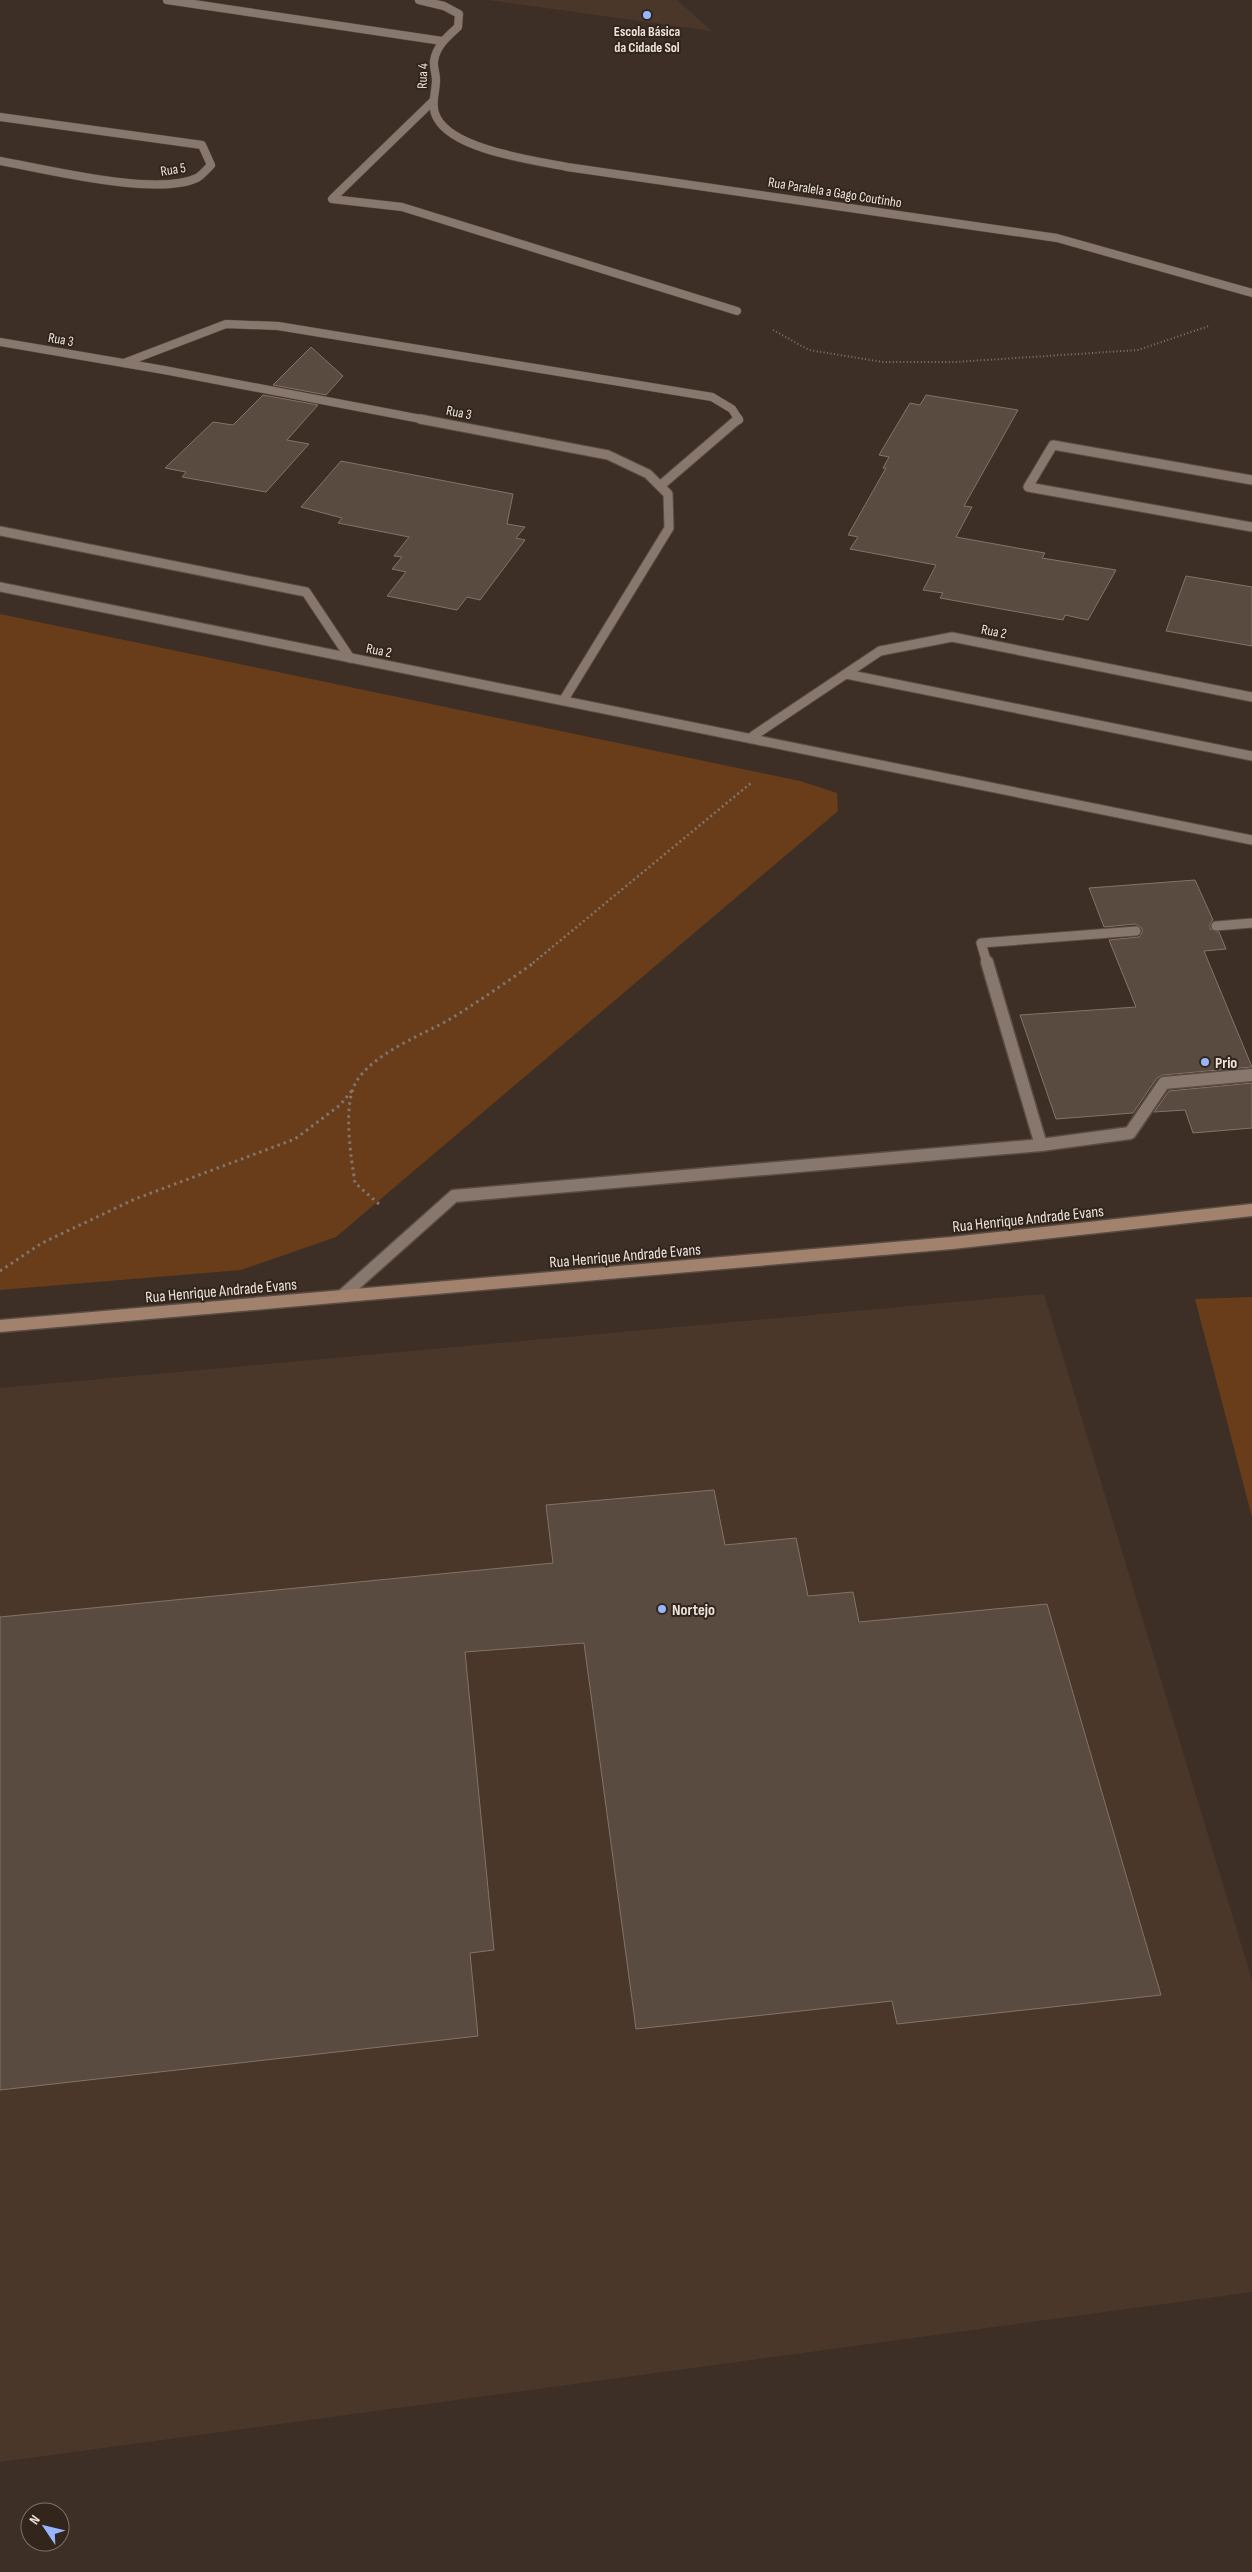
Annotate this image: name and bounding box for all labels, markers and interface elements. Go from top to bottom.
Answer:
marker: Escola Básica da Cidade Sol [641,9,653,21]
place label: Escola Básica da Cidade Sol [614,23,680,56]
street label: Rua 4 [414,63,431,89]
street label: Rua 5 [159,159,187,180]
street label: Rua Paralela a Gago Coutinho [767,174,903,211]
street label: Rua 3 [47,329,75,350]
street label: Rua 3 [445,402,473,423]
street label: Rua 2 [980,621,1008,642]
street label: Rua 2 [365,640,393,661]
place label: Prio [1215,1054,1237,1073]
marker: Prio [1199,1056,1211,1068]
street label: Rua Henrique Andrade Evans [951,1202,1105,1237]
street label: Rua Henrique Andrade Evans [548,1240,702,1273]
street label: Rua Henrique Andrade Evans [144,1275,298,1308]
place label: Nortejo [672,1601,715,1620]
marker: Nortejo [656,1603,668,1615]
north arrow [20,2502,70,2552]
text: N [26,2512,44,2528]

